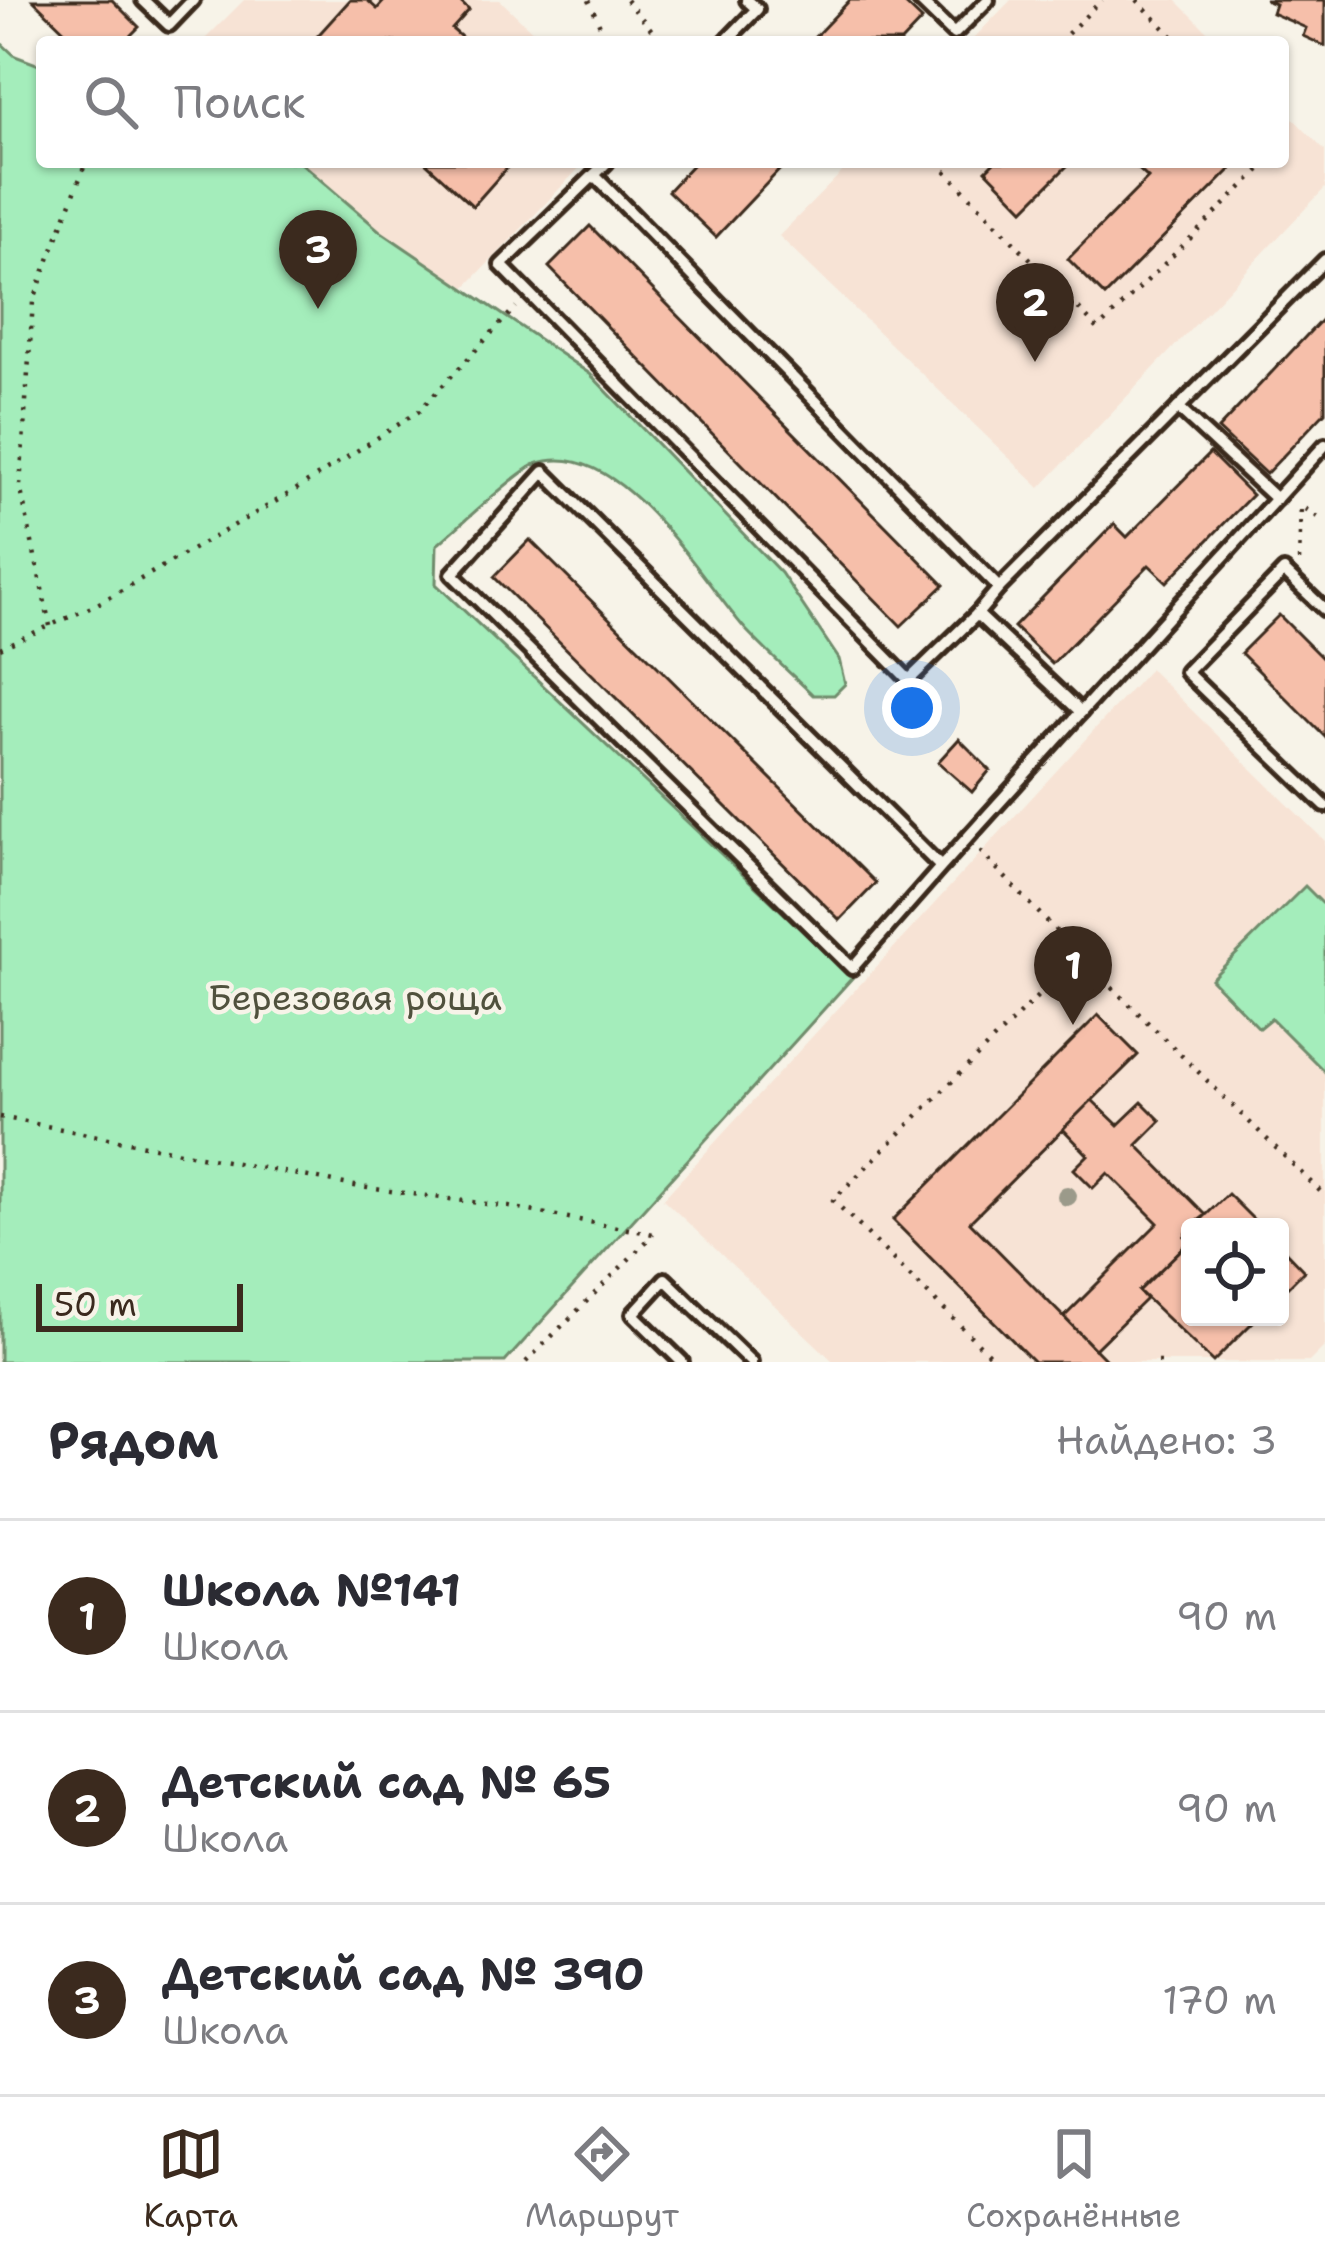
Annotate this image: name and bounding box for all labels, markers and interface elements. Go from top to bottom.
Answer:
search box [36,36,1289,168]
icon: search [78,69,144,135]
text: Поиск [174,72,305,132]
pin: 3 [279,210,357,309]
pin: 2 [996,263,1074,362]
your location [882,678,942,738]
pin: 1 [1034,926,1112,1025]
park label: Березовая роща [208,973,502,1022]
map controls [1181,1218,1289,1326]
button: locate [1181,1218,1289,1326]
scale bar [36,1278,243,1331]
text: 50 m [54,1282,137,1327]
text: Рядом [48,1406,219,1474]
text: Найдено: 3 [1056,1414,1277,1466]
text: Школа №141 [162,1560,461,1620]
text: 1 [78,1590,96,1642]
text: 90 m [1176,1590,1277,1642]
text: Школа [162,1620,288,1672]
text: Детский сад № 65 [162,1752,611,1812]
text: 2 [73,1782,101,1834]
text: 90 m [1176,1782,1277,1834]
text: Школа [162,1812,288,1864]
text: Детский сад № 390 [162,1944,645,2004]
text: 3 [73,1974,101,2026]
text: 170 m [1162,1974,1277,2026]
text: Школа [162,2004,288,2056]
tab: Карта [144,2121,238,2238]
tab: Маршрут [525,2121,679,2238]
tab: Сохранённые [966,2121,1181,2238]

